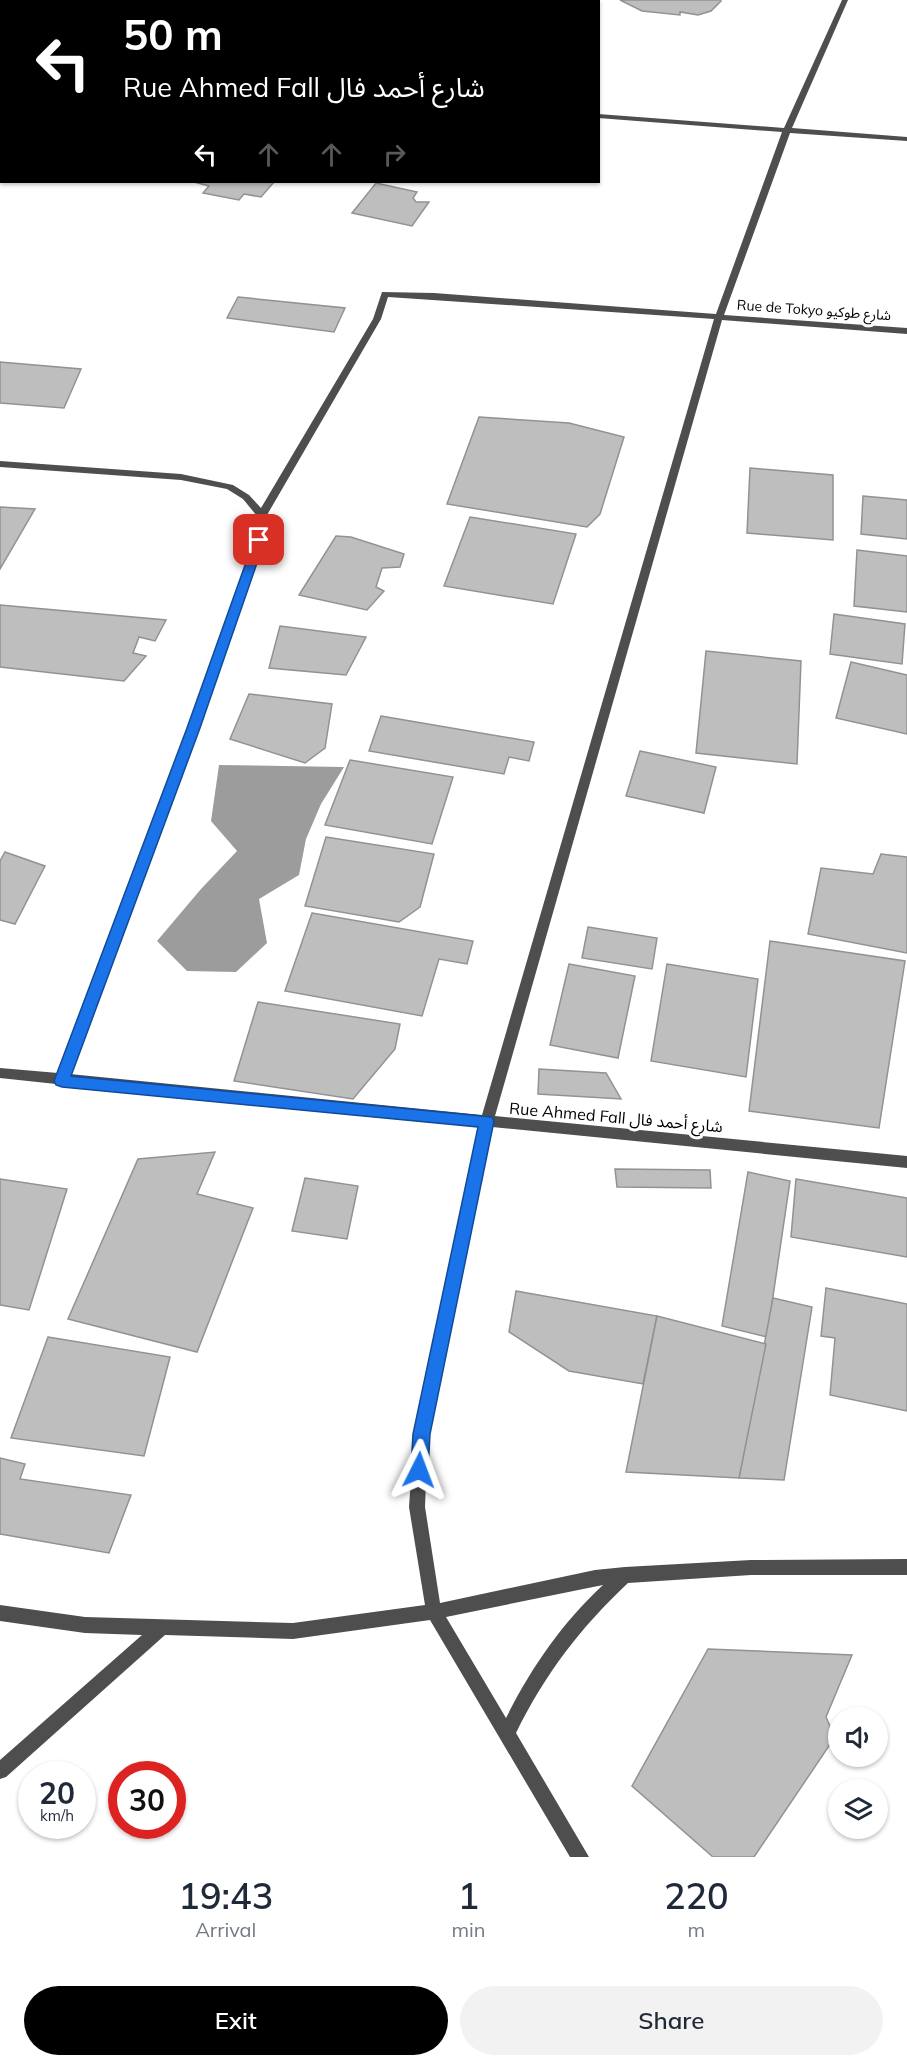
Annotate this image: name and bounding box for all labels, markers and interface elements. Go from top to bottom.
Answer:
text: 50 m [123,8,223,61]
icon: left [24,24,102,102]
text: Rue Ahmed Fall شارع أحمد فال [123,70,485,104]
icon: left [189,138,222,171]
icon: ahead [252,138,285,171]
icon: ahead [315,138,348,171]
icon: right [378,138,411,171]
street label: Rue de Tokyo شارع طوكيو [736,296,892,326]
pin [233,514,284,565]
icon: arrive [242,523,275,556]
street label: Rue Ahmed Fall شارع أحمد فال [508,1098,724,1139]
position arrow [387,1438,451,1502]
map controls [828,1707,888,1839]
button: sound [828,1707,888,1767]
speed limit sign: 30 [108,1761,186,1839]
text: 20 [39,1774,75,1812]
button: layers [828,1779,888,1839]
text: km/h [40,1806,74,1825]
text: 19:43 [178,1873,273,1918]
text: 1 [458,1873,479,1918]
text: 220 [664,1873,729,1918]
text: Arrival [195,1917,256,1942]
text: min [452,1917,486,1942]
text: m [688,1917,705,1942]
button: Exit [24,1986,448,2055]
button: Share [460,1986,883,2055]

